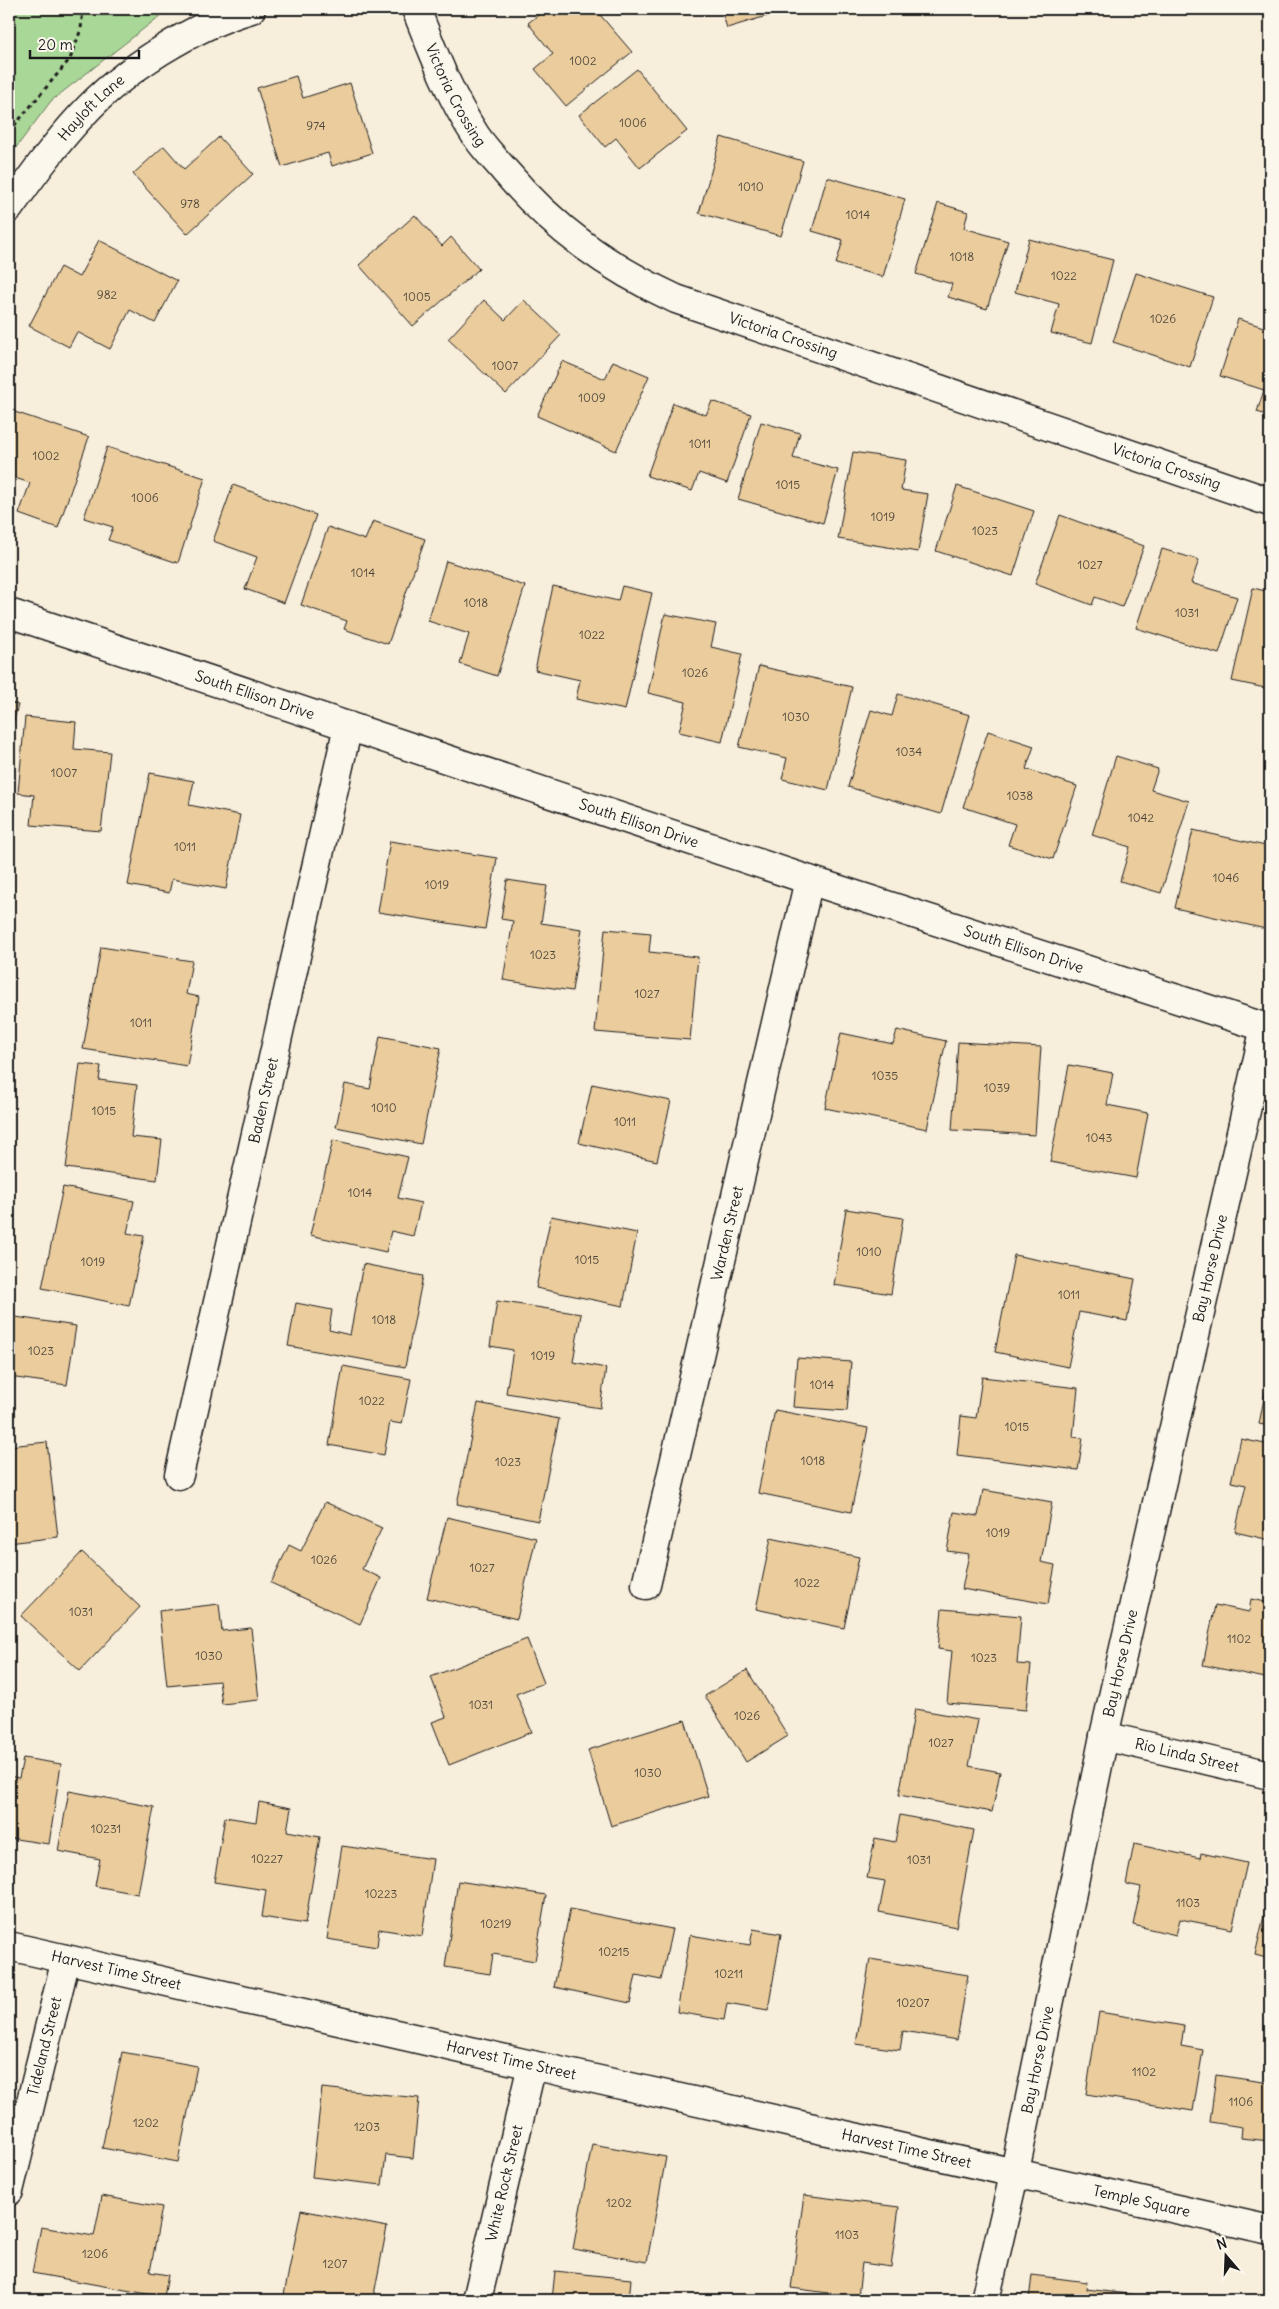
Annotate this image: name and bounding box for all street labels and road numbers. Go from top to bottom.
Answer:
street label: Victoria Crossing [422,41,491,150]
street label: Hayloft Lane [54,70,128,145]
street label: Victoria Crossing [726,308,840,363]
street label: Victoria Crossing [1110,439,1224,494]
street label: South Ellison Drive [193,666,317,723]
street label: South Ellison Drive [577,794,701,852]
street label: South Ellison Drive [962,921,1086,977]
street label: Baden Street [244,1056,282,1145]
street label: Warden Street [707,1184,747,1282]
street label: Bay Horse Drive [1188,1213,1231,1324]
street label: Bay Horse Drive [1099,1608,1141,1719]
street label: Rio Linda Street [1133,1734,1241,1776]
street label: Harvest Time Street [50,1946,183,1994]
street label: Tideland Street [23,1995,65,2098]
street label: Bay Horse Drive [1017,2004,1058,2115]
street label: Harvest Time Street [445,2036,578,2084]
street label: White Rock Street [481,2123,527,2243]
street label: Harvest Time Street [840,2124,973,2172]
street label: Temple Square [1091,2181,1192,2221]

